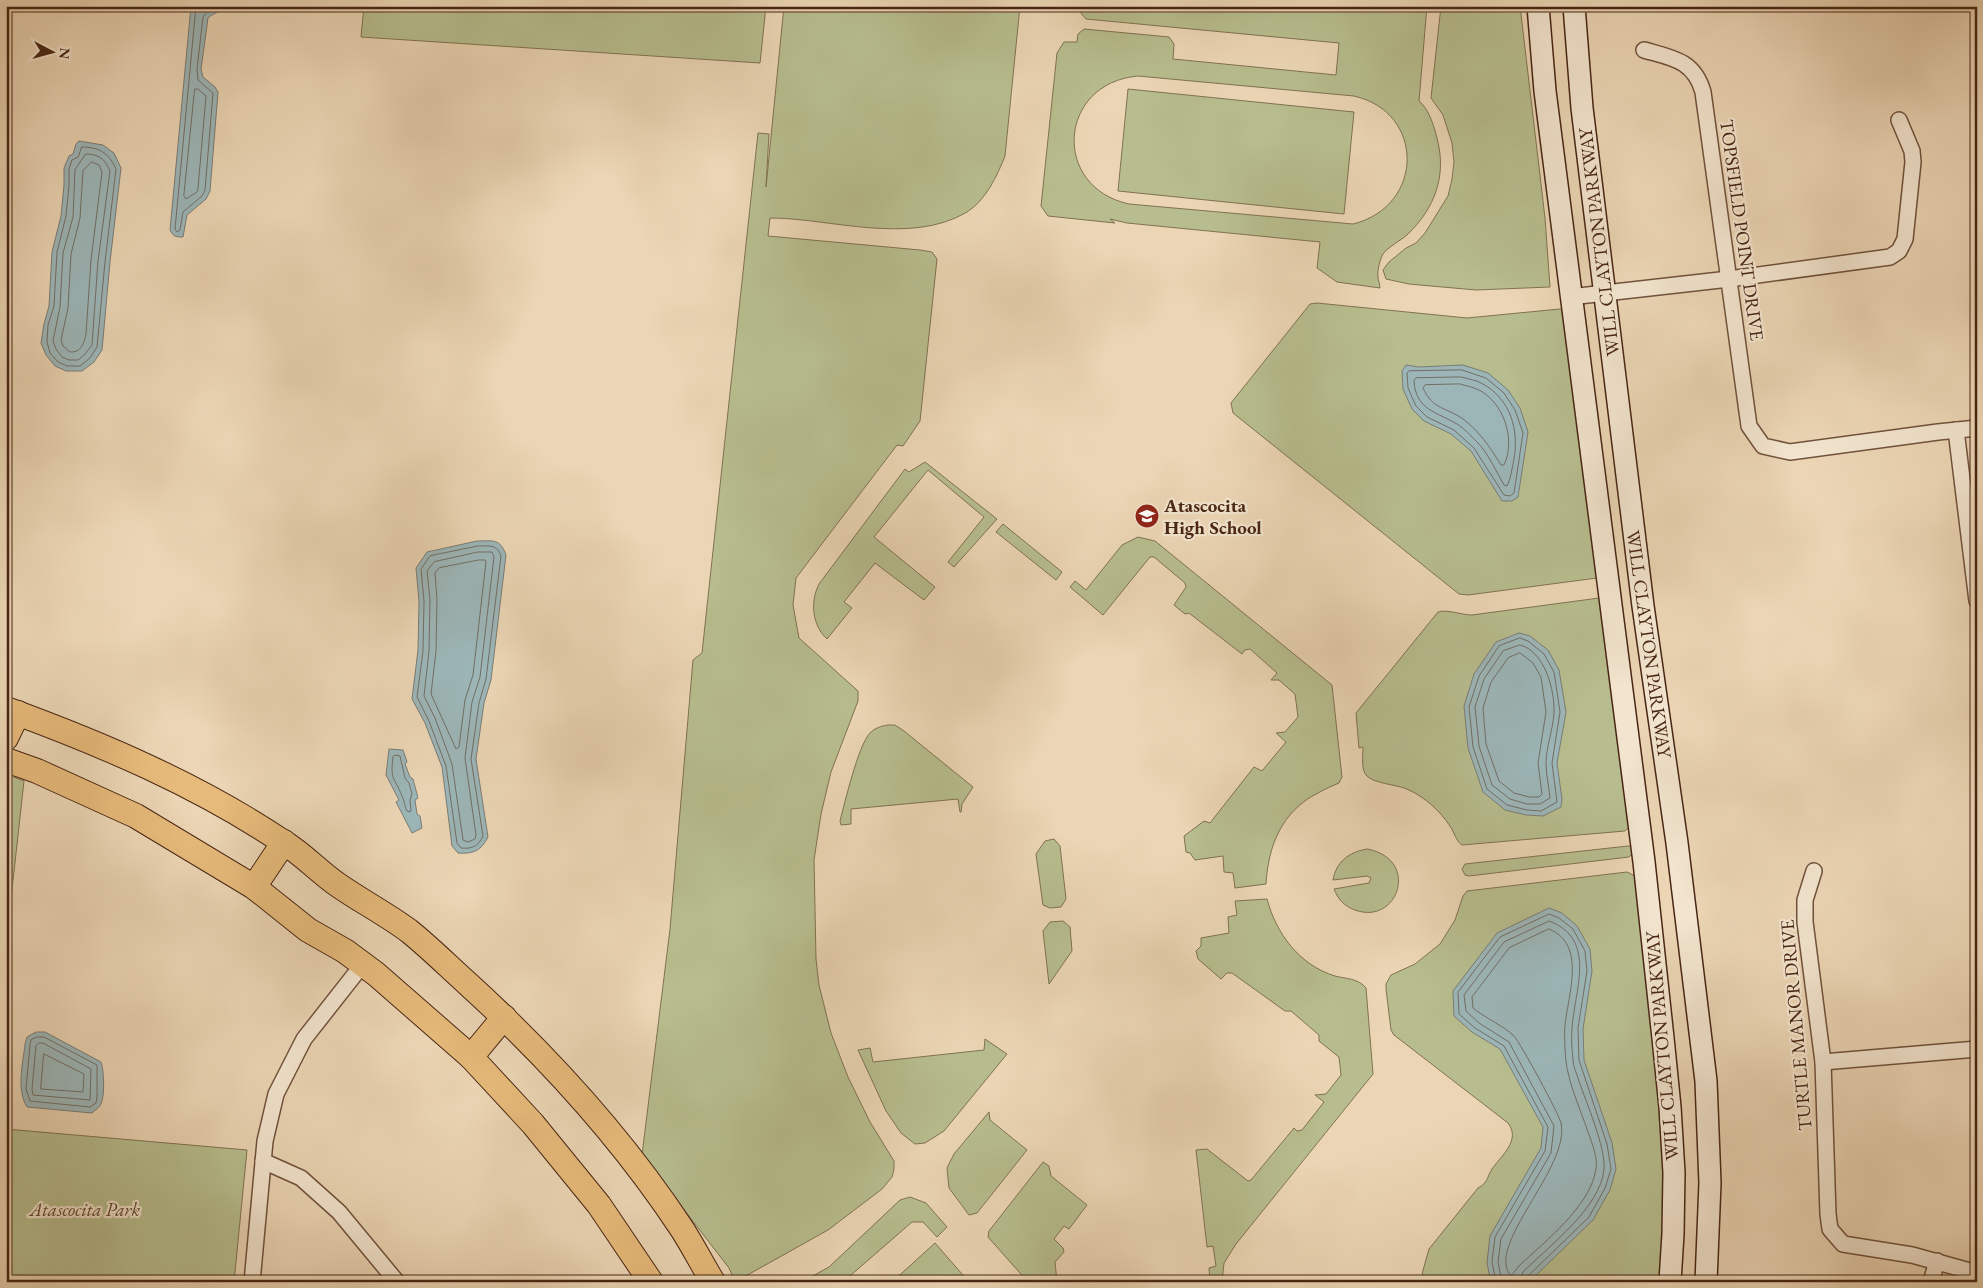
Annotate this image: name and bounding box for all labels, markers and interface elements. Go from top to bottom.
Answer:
north arrow [28,28,78,78]
text: N [55,47,74,61]
street label: TOPSFIELD POINT DRIVE [1714,118,1770,343]
street label: WILL CLAYTON PARKWAY [1572,125,1625,357]
place label: Atascocita High School [1163,493,1262,540]
school or university icon: Atascocita High School [1134,503,1160,529]
street label: WILL CLAYTON PARKWAY [1621,529,1678,760]
street label: TURTLE MANOR DRIVE [1774,918,1818,1132]
street label: WILL CLAYTON PARKWAY [1639,930,1684,1161]
park label: Atascocita Park [28,1197,141,1222]

